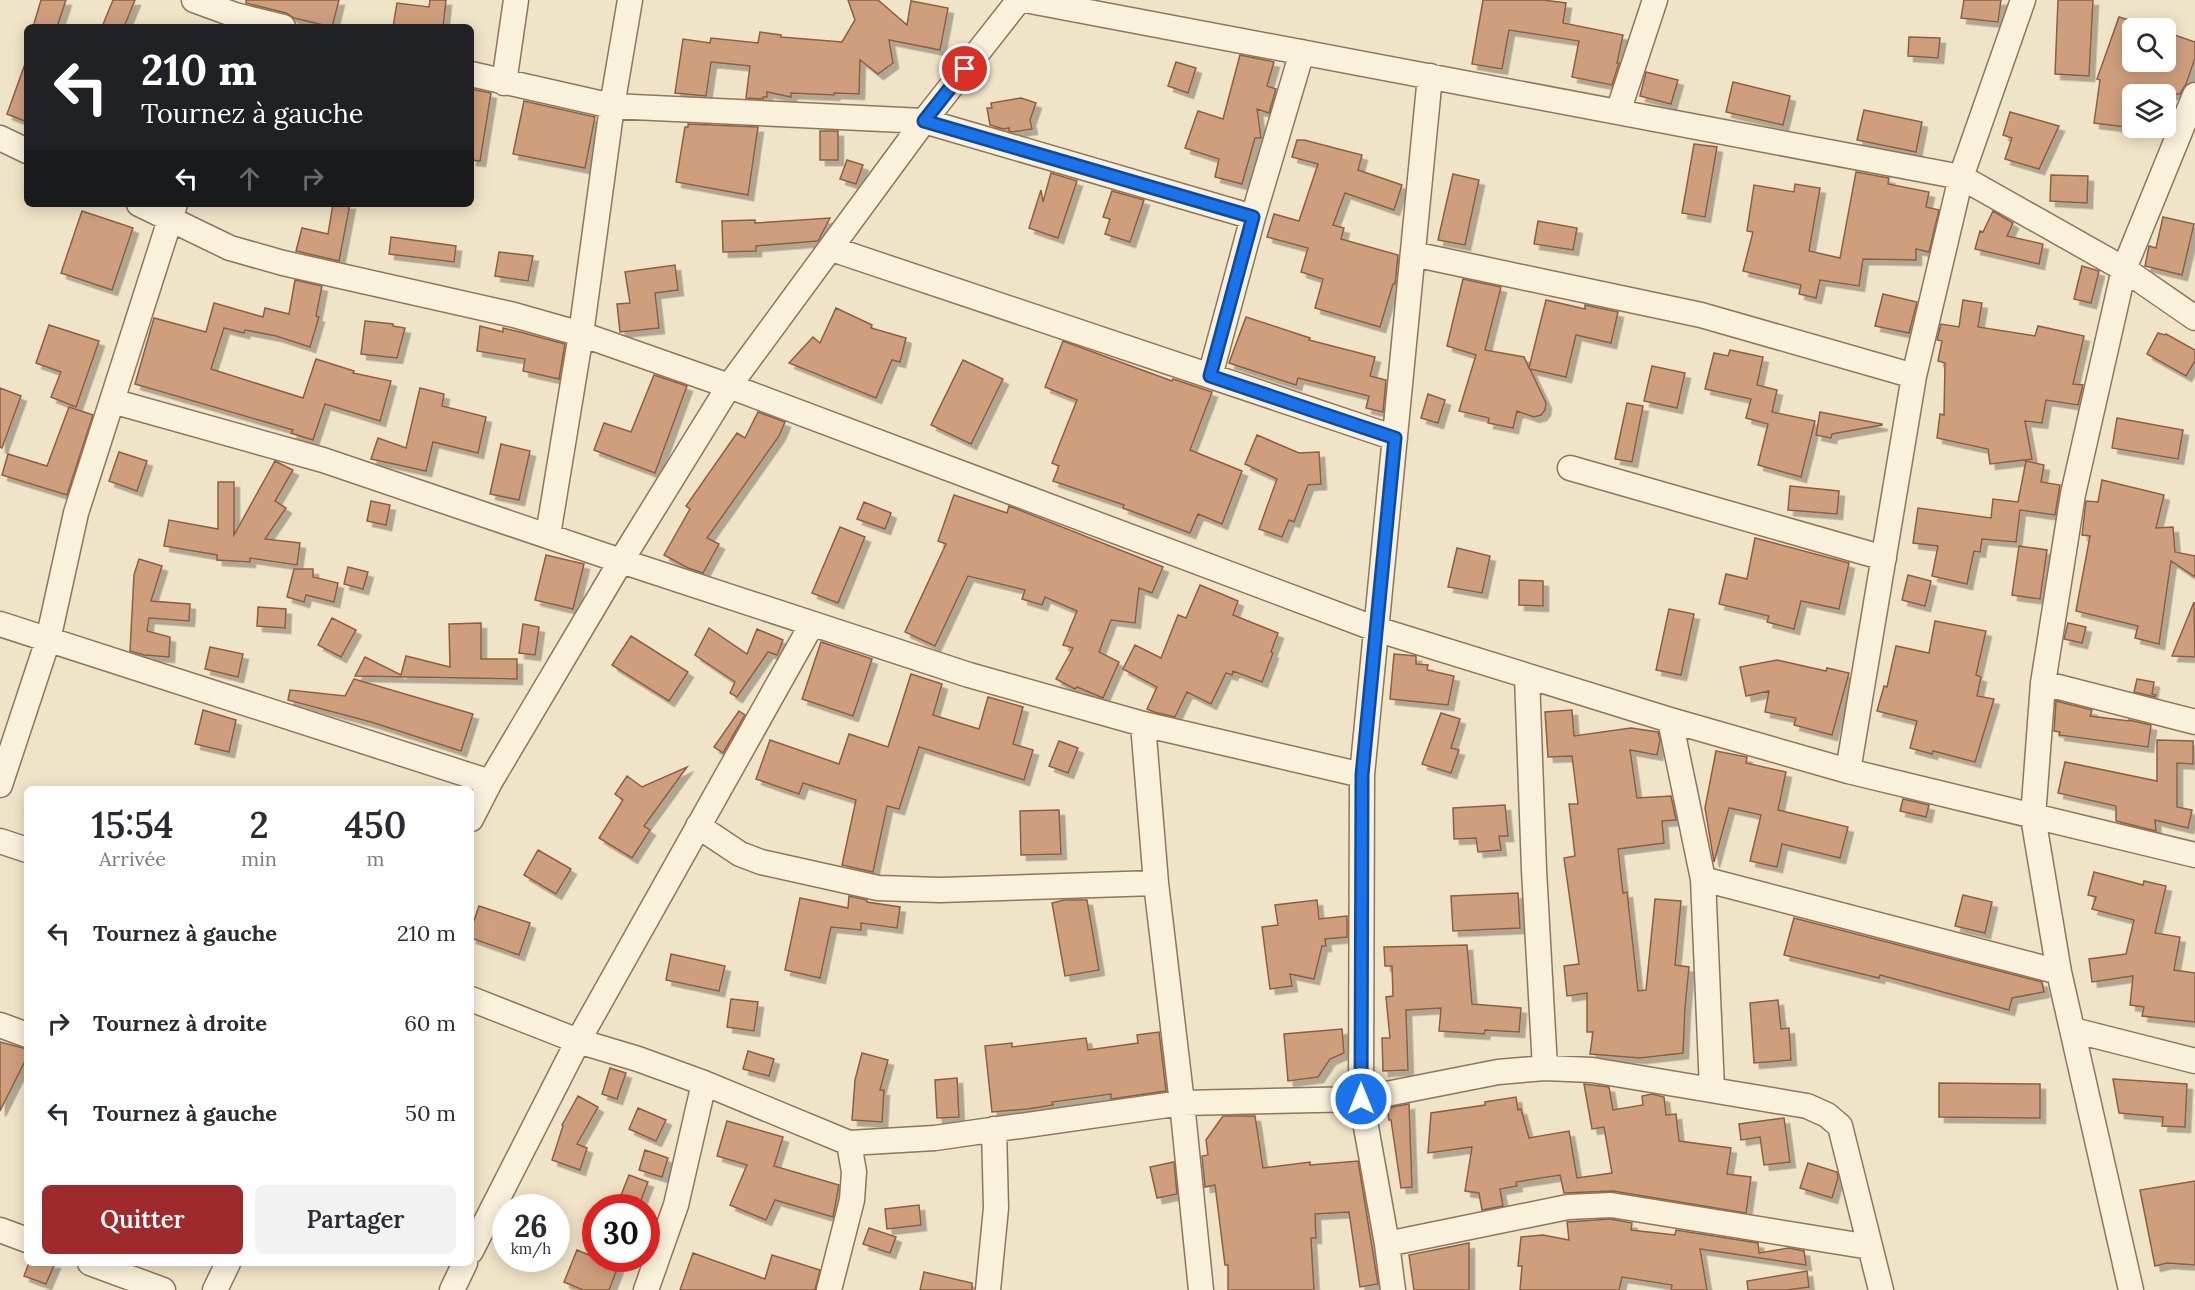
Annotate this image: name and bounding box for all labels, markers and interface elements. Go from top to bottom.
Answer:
map controls [2122,18,2176,138]
button: search [2122,18,2176,72]
text: 210 m [141,43,257,97]
pin [939,43,990,94]
icon: left [42,48,120,126]
icon: arrive [948,52,981,85]
button: layers [2122,84,2176,138]
text: Tournez à gauche [141,96,364,130]
icon: left [170,162,203,195]
icon: ahead [233,162,266,195]
icon: right [296,162,329,195]
text: 15:54 [92,802,174,848]
text: 2 [249,802,269,848]
text: 450 [345,802,406,848]
text: Arrivée [99,846,166,871]
text: min [241,846,277,871]
text: m [366,846,384,871]
icon: left [42,917,75,950]
text: Tournez à gauche [93,919,277,947]
text: 210 m [397,919,456,947]
icon: right [42,1007,75,1040]
text: Tournez à droite [93,1009,267,1037]
text: 60 m [404,1009,456,1037]
position arrow [1329,1067,1393,1131]
icon: left [42,1097,75,1130]
text: Tournez à gauche [93,1099,277,1127]
text: 50 m [405,1099,456,1127]
button: Quitter [42,1185,243,1254]
button: Partager [255,1185,456,1254]
speed limit sign: 30 [582,1194,660,1272]
text: 26 [514,1207,548,1245]
text: km/h [511,1239,551,1258]

